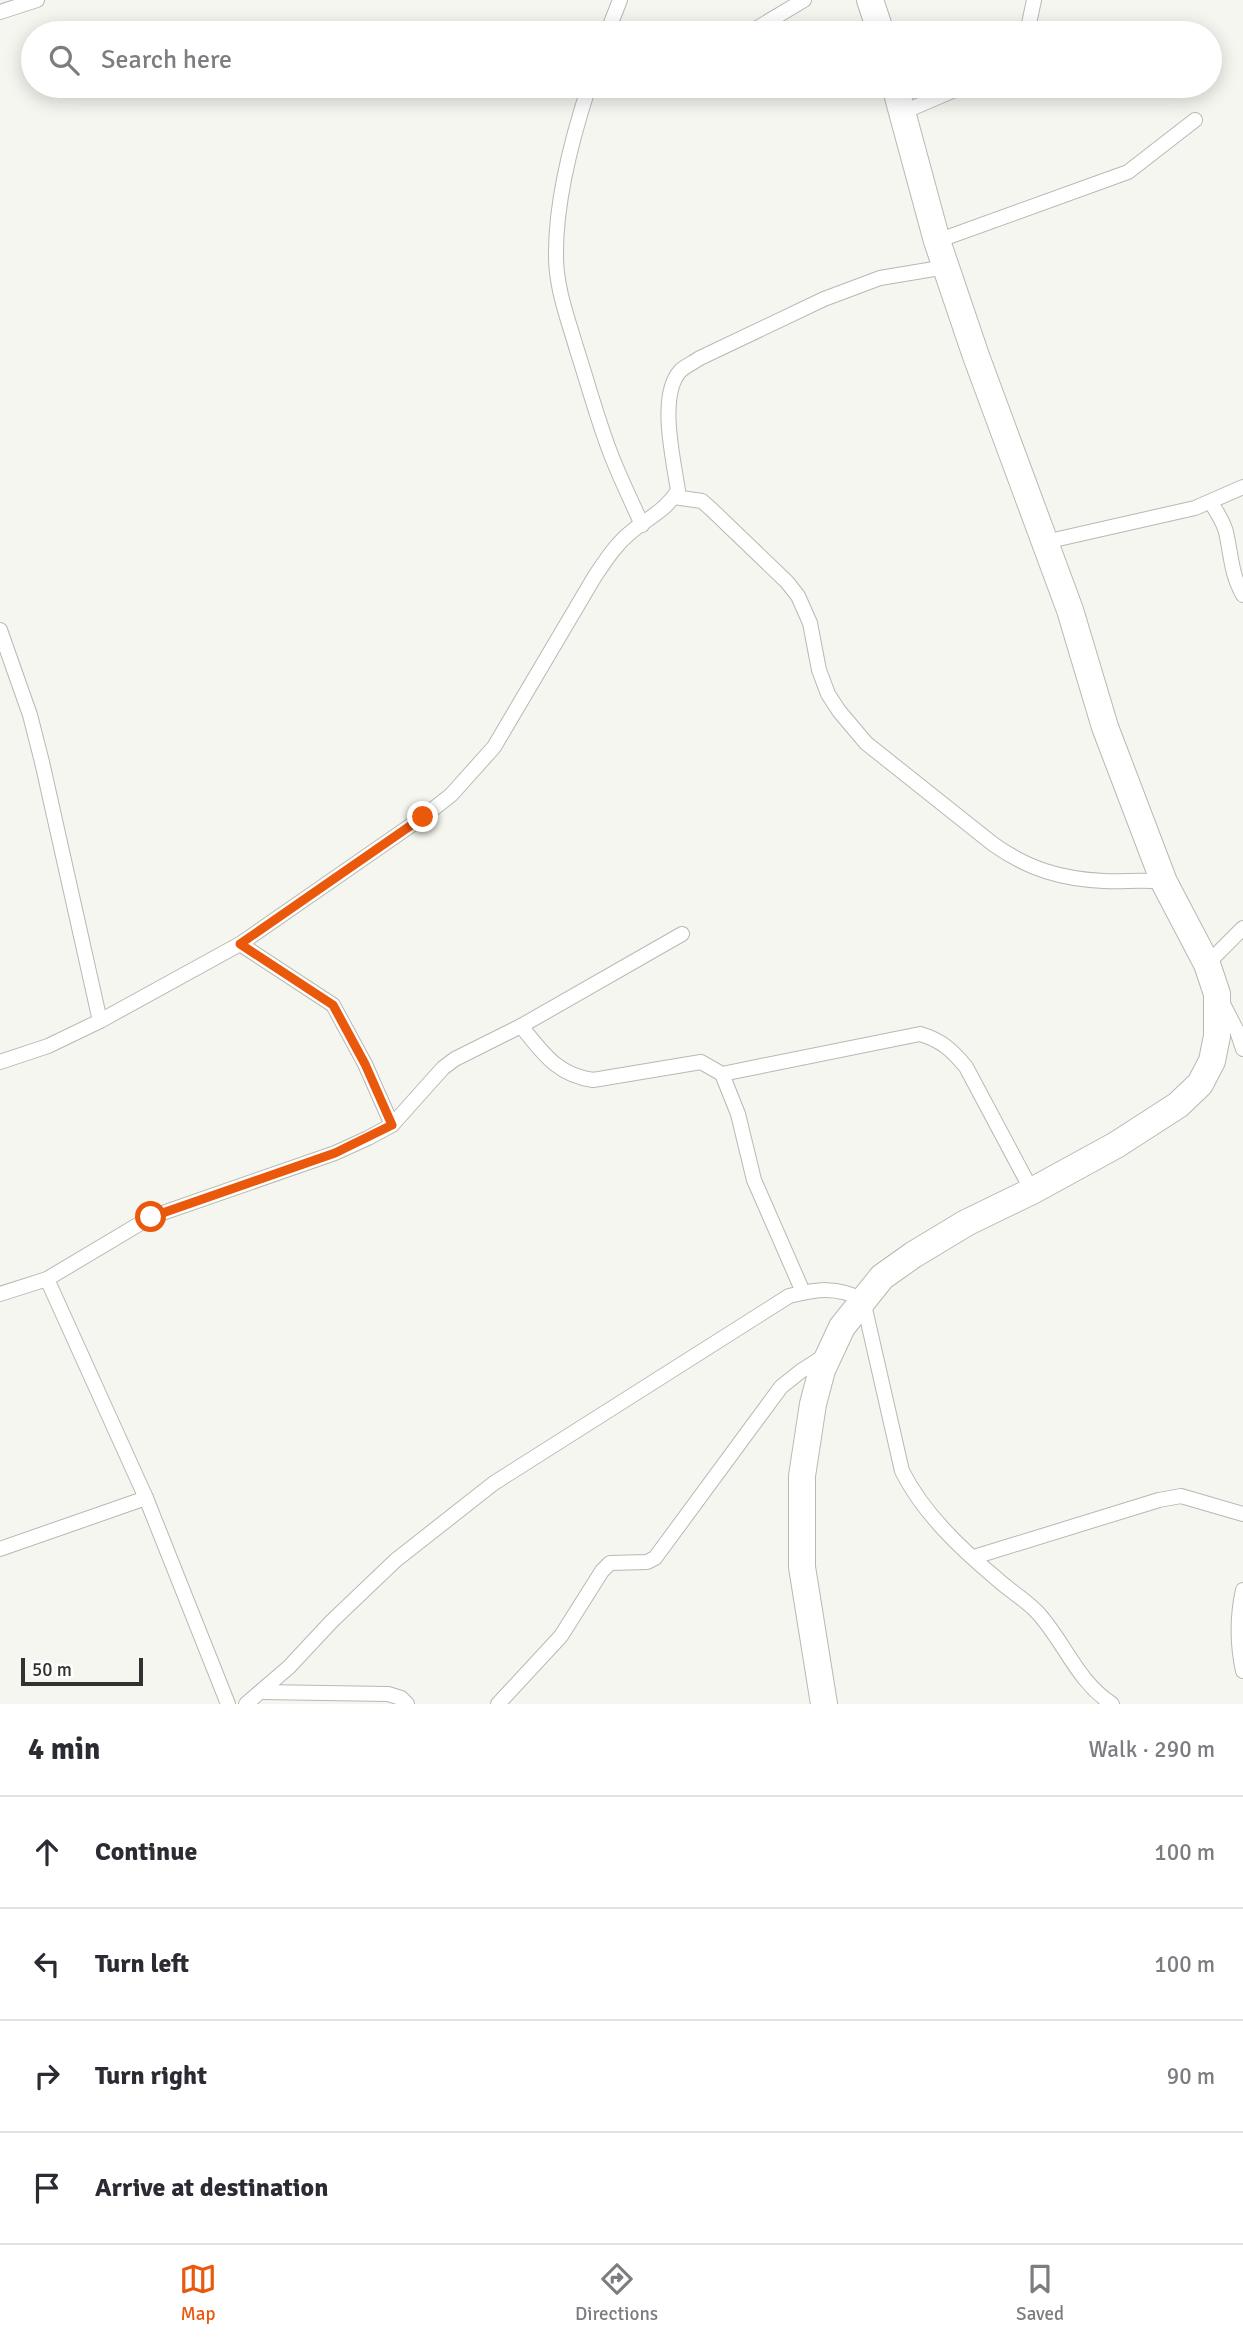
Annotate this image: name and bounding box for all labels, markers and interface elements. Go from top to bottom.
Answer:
search box [21,21,1222,98]
icon: search [45,41,83,79]
text: Search here [101,44,232,76]
route end [407,801,438,832]
route start [135,1201,166,1232]
scale bar [21,1655,144,1687]
text: 50 m [32,1658,72,1682]
text: 4 min [28,1731,100,1768]
text: Walk · 290 m [1089,1735,1215,1764]
icon: ahead [28,1833,66,1871]
text: Continue [95,1836,197,1868]
text: 100 m [1154,1838,1215,1867]
icon: left [28,1945,66,1983]
text: Turn left [95,1948,189,1980]
text: 100 m [1154,1950,1215,1979]
icon: right [28,2057,66,2095]
text: Turn right [95,2060,207,2092]
text: 90 m [1167,2062,1215,2091]
icon: arrive [28,2169,66,2207]
text: Arrive at destination [95,2172,328,2204]
tab: Map [179,2260,217,2326]
tab: Directions [575,2260,658,2326]
tab: Saved [1016,2260,1064,2326]

